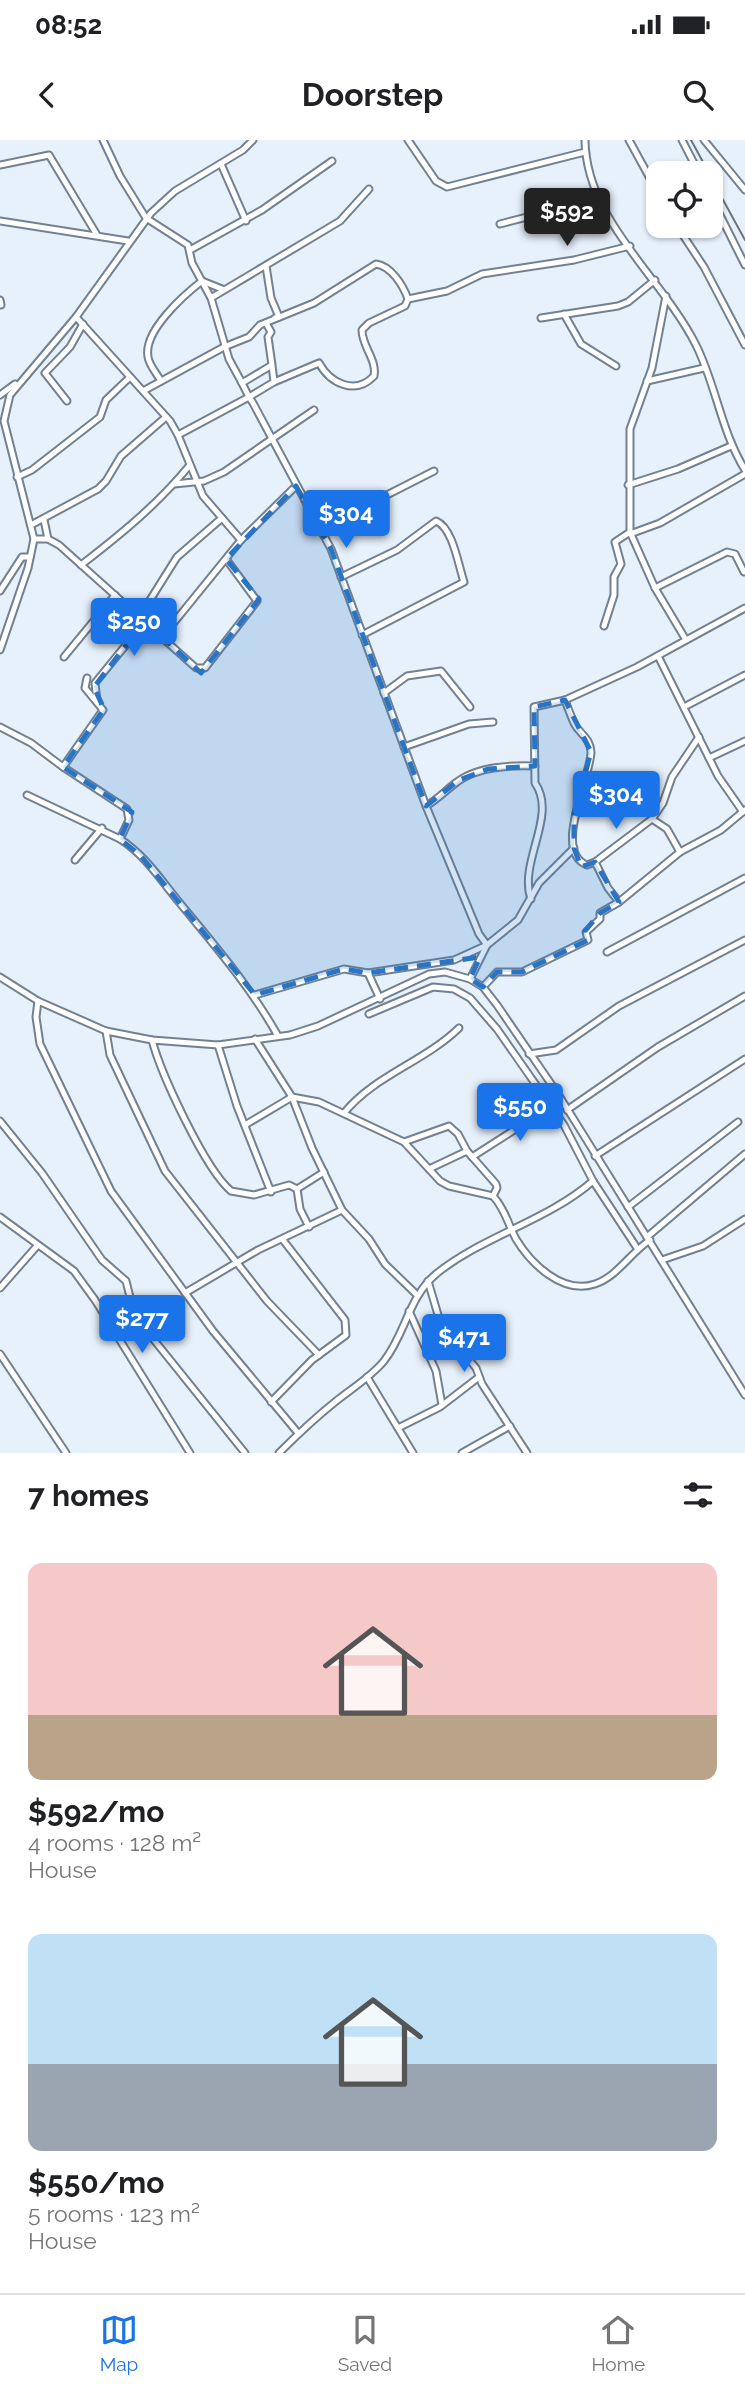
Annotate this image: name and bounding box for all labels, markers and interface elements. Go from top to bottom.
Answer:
text: 08:52 [35,10,102,40]
icon: back [28,76,66,114]
text: Doorstep [302,76,443,113]
icon: search [679,76,717,114]
map controls [646,161,723,238]
button: locate [646,161,723,238]
pin: $592 [526,188,608,248]
text: $592 [540,197,594,224]
pin: $304 [305,490,387,550]
text: $304 [319,499,373,526]
pin: $250 [93,598,175,658]
text: $250 [107,607,161,634]
pin: $304 [575,772,657,831]
text: $304 [589,780,643,807]
pin: $550 [479,1084,561,1143]
text: $550 [493,1092,547,1119]
pin: $277 [101,1296,183,1355]
text: $277 [115,1304,169,1331]
pin: $471 [423,1314,505,1374]
text: $471 [438,1323,490,1350]
icon: filters [679,1476,717,1514]
text: 7 homes [28,1478,149,1513]
icon: home [310,1608,436,1734]
text: $592/mo [28,1794,164,1829]
text: 4 rooms · 128 m² [28,1829,201,1856]
text: House [28,1856,97,1883]
icon: home [310,1979,436,2105]
text: $550/mo [28,2165,164,2200]
text: 5 rooms · 123 m² [28,2200,200,2227]
text: House [28,2227,97,2254]
tab: Map [100,2311,138,2375]
tab: Saved [338,2311,392,2375]
tab: Home [591,2311,645,2375]

